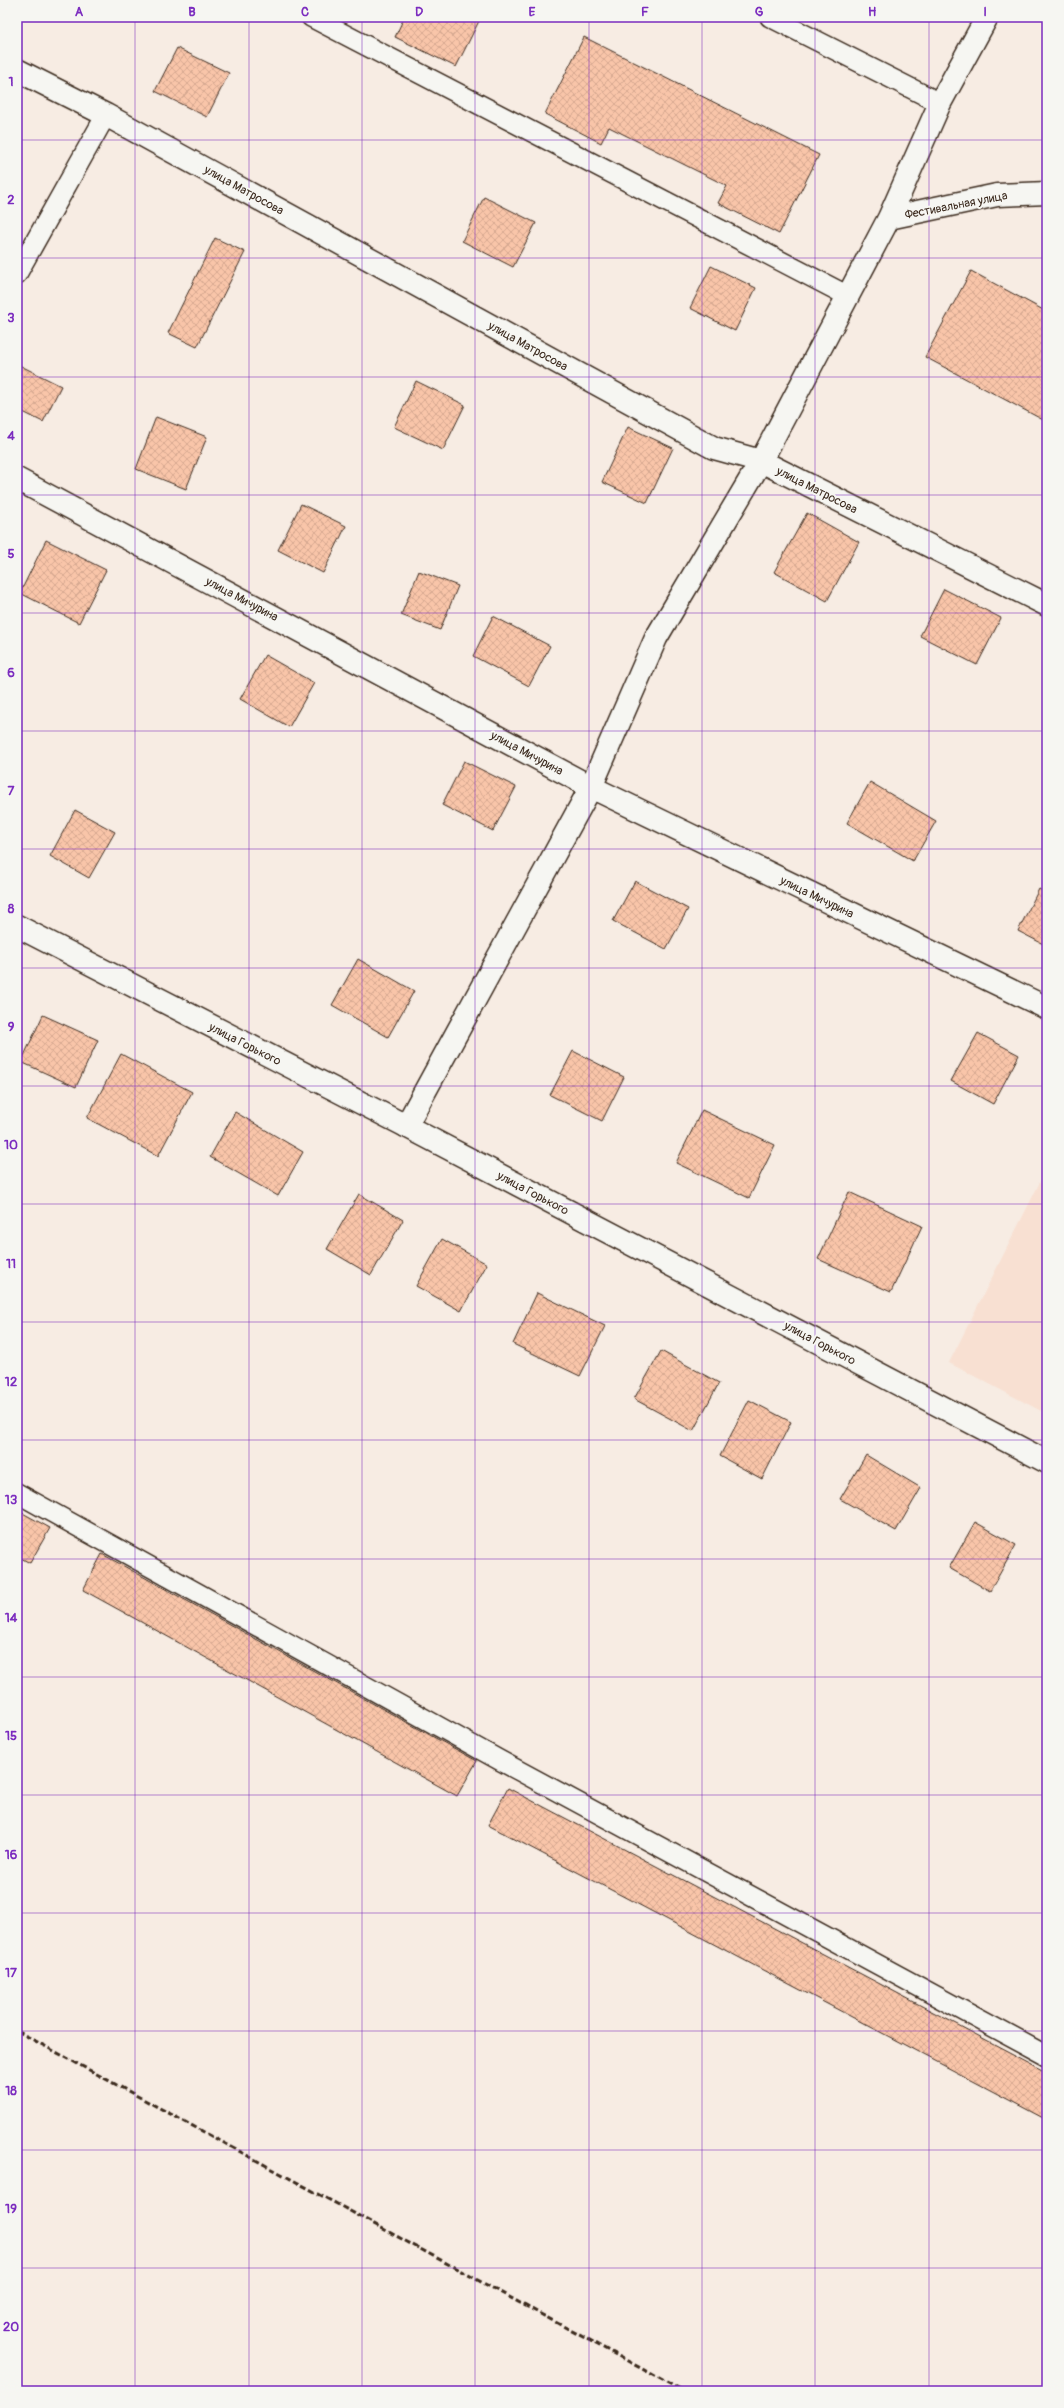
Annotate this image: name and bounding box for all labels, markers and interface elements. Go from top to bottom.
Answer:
text: A [75,4,84,20]
text: B [188,4,196,20]
text: C [301,4,309,20]
text: D [415,4,423,20]
text: E [529,4,536,20]
text: F [641,4,649,20]
text: G [755,4,764,20]
text: H [868,4,876,20]
text: I [983,4,987,20]
text: 1 [8,74,14,90]
street label: улица Матросова [200,162,287,219]
street label: Фестивальная улица [904,188,1009,223]
text: 2 [7,192,15,208]
text: 3 [7,310,15,326]
street label: улица Матросова [484,318,571,375]
text: 4 [7,428,15,444]
street label: улица Матросова [773,463,860,517]
text: 5 [7,546,15,562]
street label: улица Мичурина [202,574,281,625]
text: 6 [7,665,15,681]
street label: улица Мичурина [487,728,566,779]
text: 7 [8,783,15,799]
street label: улица Мичурина [777,873,856,922]
text: 8 [8,901,15,917]
text: 9 [8,1019,15,1035]
street label: улица Горького [205,1019,284,1069]
text: 10 [4,1137,18,1153]
street label: улица Горького [493,1168,572,1219]
text: 11 [6,1256,16,1272]
street label: улица Горького [780,1318,859,1369]
text: 12 [5,1374,17,1390]
text: 13 [5,1492,17,1508]
text: 14 [5,1610,18,1626]
text: 15 [5,1728,17,1744]
text: 16 [5,1847,18,1863]
text: 17 [5,1965,17,1981]
text: 18 [5,2083,17,2099]
text: 19 [5,2201,17,2217]
text: 20 [3,2319,19,2335]

